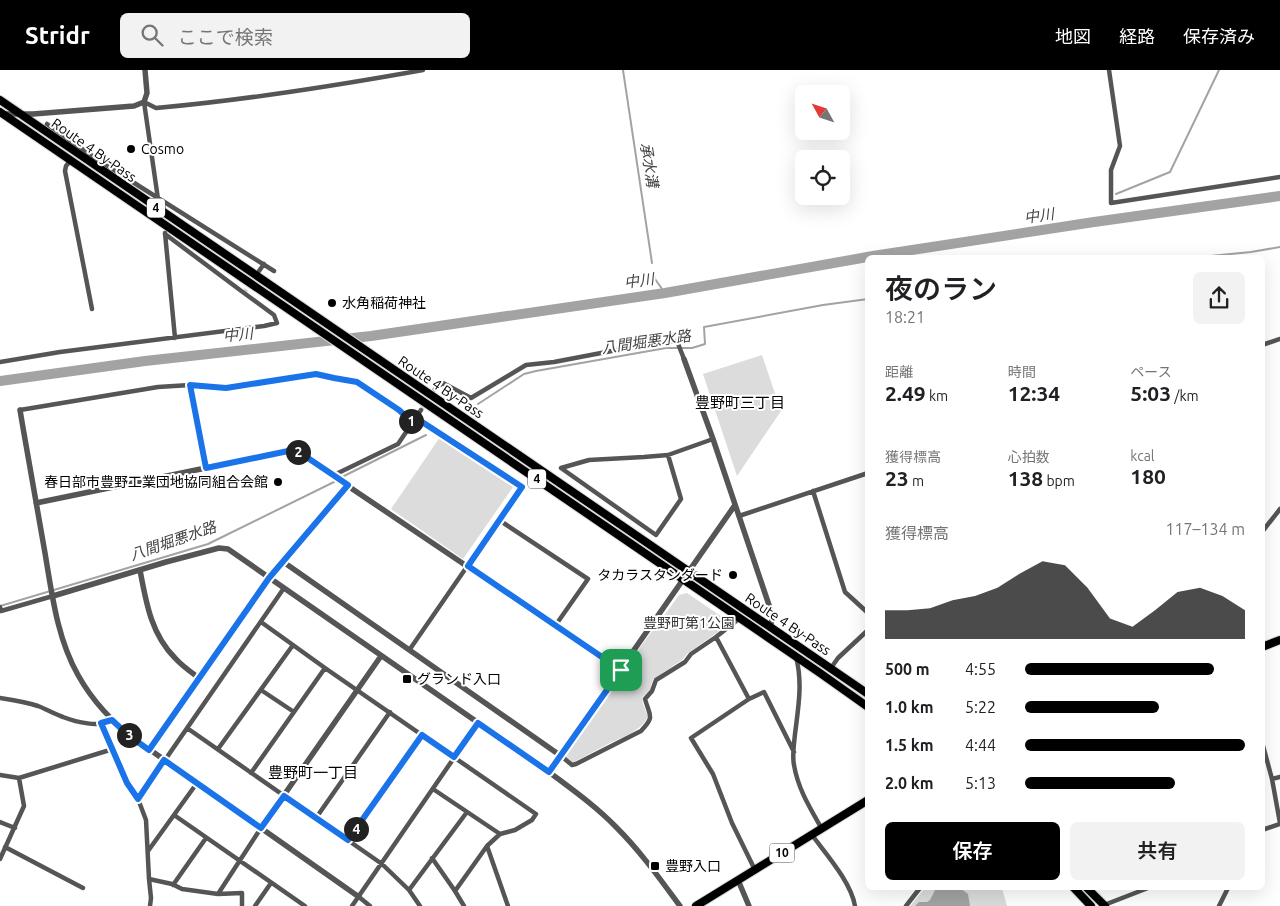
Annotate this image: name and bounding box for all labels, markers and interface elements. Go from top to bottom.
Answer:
search box [120,13,470,58]
icon: search [138,21,166,49]
text: Stridr [25,22,90,49]
text: ここで検索 [178,26,273,48]
text: 地図 [1055,26,1091,46]
text: 経路 [1119,26,1155,46]
text: 保存済み [1183,26,1255,46]
north arrow [795,85,850,140]
map controls [795,85,850,205]
street label: Route 4 By-Pass [49,115,139,185]
place label: Cosmo [141,141,184,157]
water label: 承水溝 [638,141,662,190]
marker: Cosmo [125,143,137,155]
button: locate [795,150,850,205]
road number: 4 [147,198,165,218]
water label: 中川 [1023,205,1057,226]
water label: 中川 [623,270,657,291]
button: share [1193,272,1245,324]
text: 夜のラン [885,273,997,304]
place label: 水角稲荷神社 [342,295,426,311]
marker: 水角稲荷神社 [326,297,338,309]
text: 18:21 [885,308,925,326]
water label: 中川 [222,324,256,345]
water label: 八間堀悪水路 [600,327,694,356]
street label: Route 4 By-Pass [395,353,487,421]
text: 距離 [885,364,913,380]
text: 時間 [1008,364,1036,380]
text: ペース [1130,364,1172,380]
text: 2.49 [885,381,926,405]
text: 12:34 [1008,381,1060,405]
text: 5:03 [1130,381,1171,405]
text: km [926,388,948,404]
text: /km [1171,388,1199,404]
district label: 豊野町三丁目 [695,394,785,411]
pin: 1 [398,408,424,434]
text: 1 [408,413,415,429]
pin: 2 [286,440,310,464]
text: 2 [295,444,302,460]
text: kcal [1130,448,1155,464]
text: 獲得標高 [885,449,941,465]
text: 心拍数 [1008,449,1050,465]
text: 180 [1130,464,1166,488]
text: 23 [885,466,909,490]
text: 138 [1008,466,1043,490]
road number: 4 [528,469,546,488]
text: m [909,473,924,489]
text: bpm [1043,473,1075,489]
place label: 春日部市豊野工業団地協同組合会館 [44,474,268,490]
marker: 春日部市豊野工業団地協同組合会館 [272,476,284,488]
water label: 八間堀悪水路 [128,517,220,563]
text: 117–134 m [1165,520,1245,538]
text: 獲得標高 [885,524,949,542]
place label: タカラスタンダード [597,567,723,583]
marker: タカラスタンダード [727,569,739,581]
street label: Route 4 By-Pass [742,590,834,658]
park label: 豊野町第1公園 [643,615,735,631]
pin [600,649,642,691]
icon: arrive [607,656,635,684]
text: 500 m [885,660,930,678]
text: 4:55 [965,660,996,678]
place label: グランド入口 [417,671,501,687]
marker: グランド入口 [401,673,413,685]
text: 1.0 km [885,698,934,716]
text: 5:22 [965,698,996,716]
pin: 3 [116,722,142,748]
text: 3 [126,727,133,743]
text: 1.5 km [885,736,934,754]
text: 4:44 [965,736,996,754]
district label: 豊野町一丁目 [268,764,358,781]
text: 2.0 km [885,774,934,792]
text: 5:13 [965,774,996,792]
pin: 4 [344,816,368,842]
text: 4 [353,821,360,837]
button: 保存 [885,822,1060,880]
button: 共有 [1070,822,1245,880]
road number: 10 [770,844,794,862]
place label: 豊野入口 [665,858,721,874]
marker: 豊野入口 [649,860,661,872]

